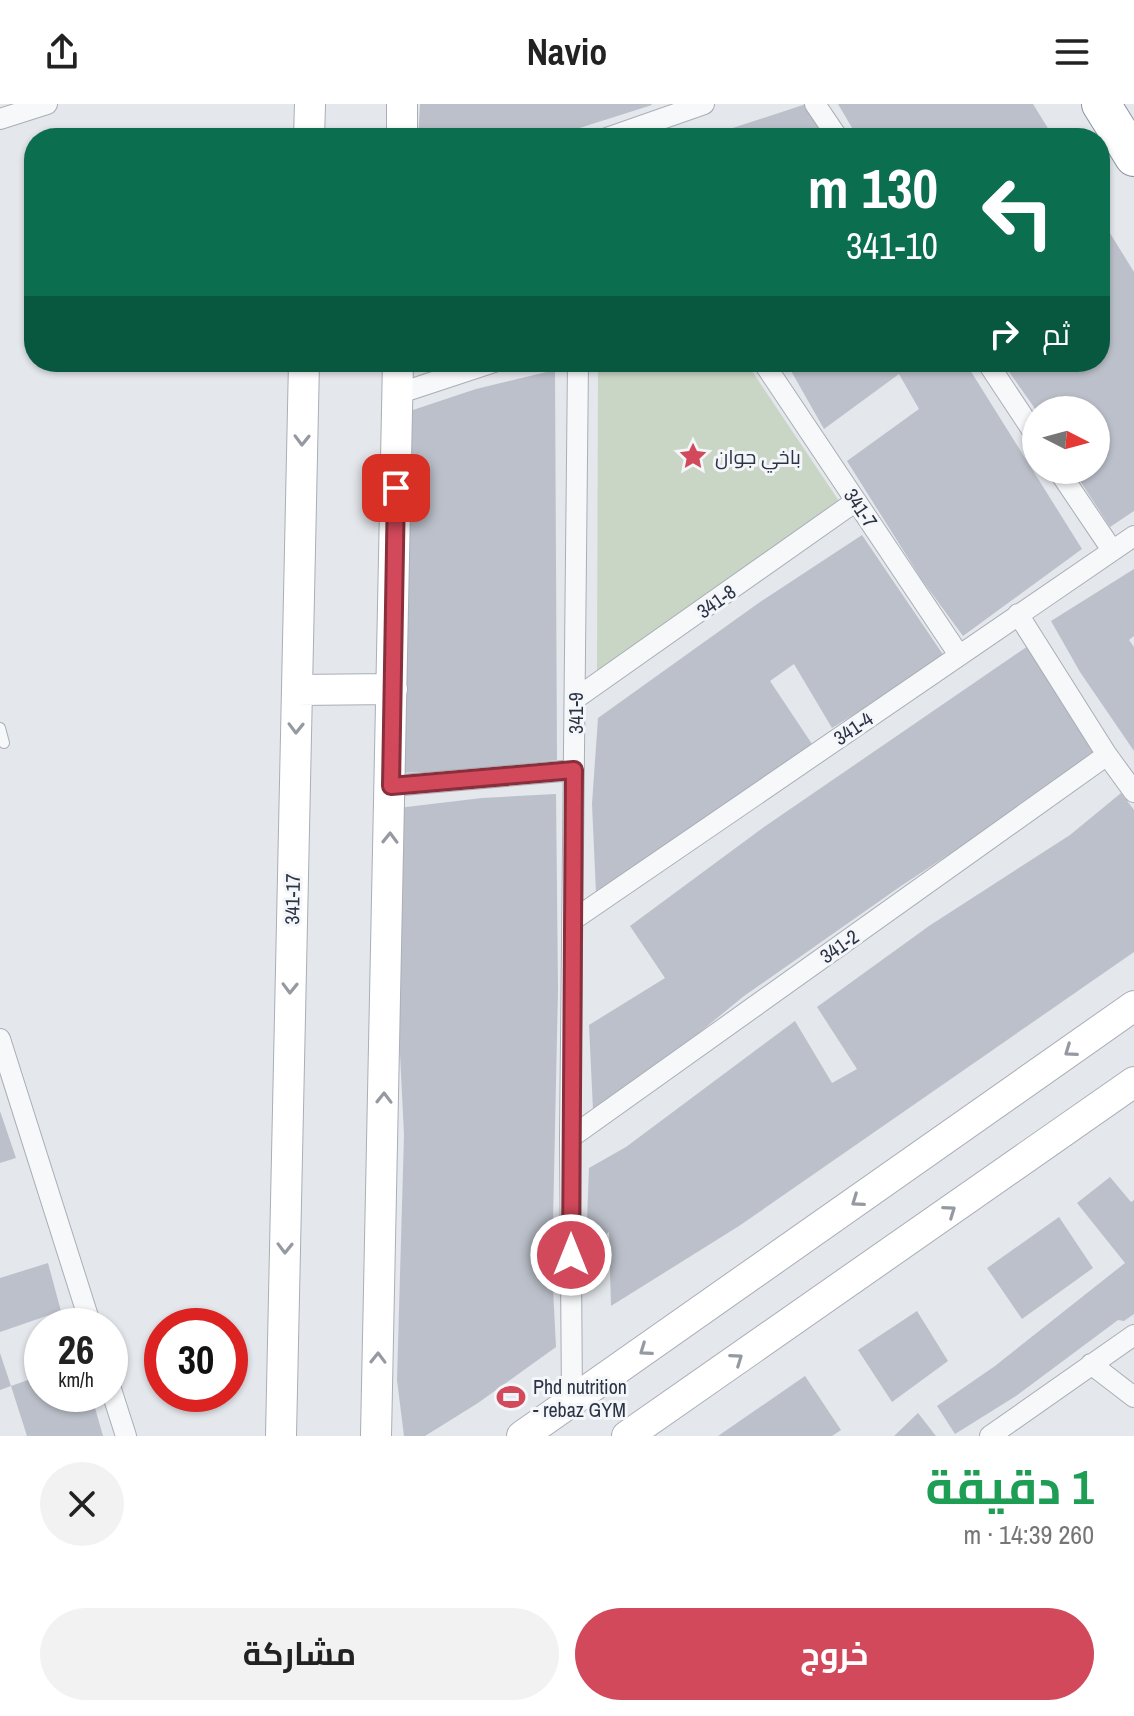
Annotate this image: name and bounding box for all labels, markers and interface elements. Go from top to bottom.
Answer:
text: Navio [527,28,607,76]
icon: share [40,30,84,74]
icon: menu [1050,30,1094,74]
text: 130 m [808,150,938,225]
icon: left [966,160,1070,264]
text: 341-10 [846,222,938,270]
icon: right [982,312,1026,356]
text: ثم [1042,314,1070,354]
north arrow [1022,396,1110,484]
map controls [1022,396,1110,484]
one-way arrow [294,434,311,447]
place icon: باخي جوان [678,441,708,471]
place label: باخي جوان [715,443,801,473]
pin [362,454,430,522]
icon: arrive [374,466,418,510]
street label: 341-7 [838,483,884,533]
street label: 341-8 [691,578,741,624]
street label: 341-9 [562,692,589,734]
street label: 341-4 [828,705,878,751]
one-way arrow [287,722,305,735]
one-way arrow [381,831,398,844]
street label: 341-17 [278,873,306,925]
street label: 341-2 [814,923,864,969]
one-way arrow [282,982,299,995]
one-way arrow [1065,1041,1079,1056]
one-way arrow [375,1091,393,1104]
one-way arrow [852,1191,866,1205]
one-way arrow [941,1206,955,1220]
position arrow [529,1213,613,1297]
one-way arrow [276,1242,293,1255]
speed limit sign: 30 [144,1308,248,1412]
text: 26 [58,1323,94,1376]
one-way arrow [639,1340,653,1355]
one-way arrow [369,1351,387,1364]
one-way arrow [728,1354,742,1369]
text: km/h [58,1366,94,1393]
place label: Phd nutrition - rebaz GYM [533,1373,627,1423]
sports icon: Phd nutrition - rebaz GYM [496,1382,526,1412]
text: 1 دقيقة [925,1454,1094,1519]
button: close [40,1462,124,1546]
text: 260 m · 14:39 [964,1517,1094,1552]
button: مشاركة [40,1608,559,1700]
button: خروج [575,1608,1094,1700]

